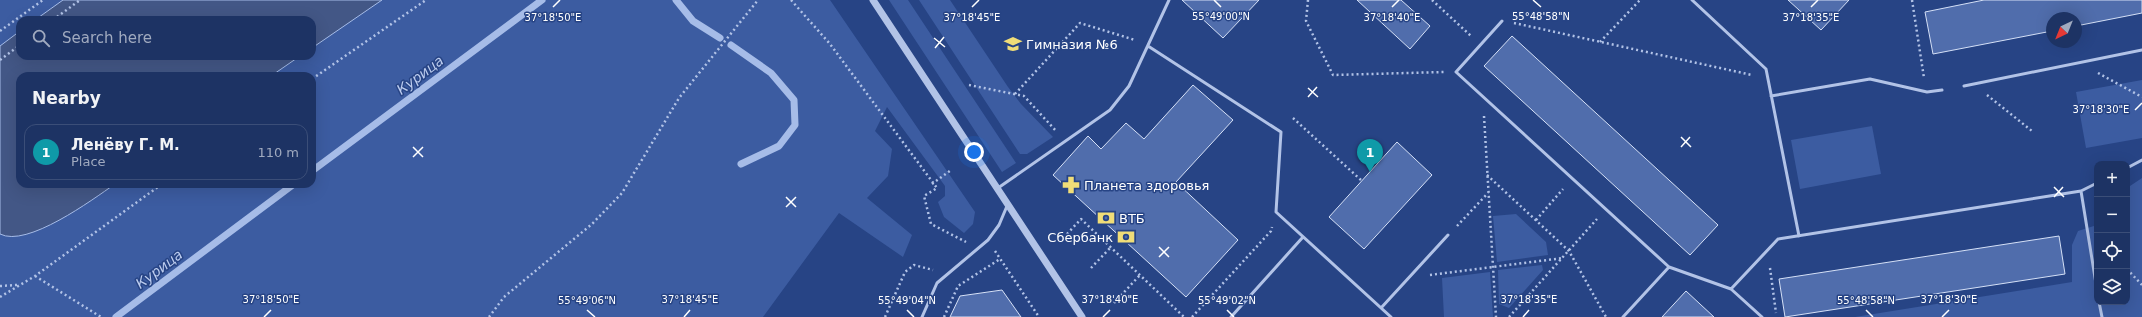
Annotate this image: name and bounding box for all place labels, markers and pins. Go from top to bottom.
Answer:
school or university icon: Гимназия №6 [1003,34,1023,54]
place label: Гимназия №6 [1026,37,1118,52]
pin: 1 [1357,139,1383,172]
pharmacy icon: Планета здоровья [1061,175,1081,195]
place label: Планета здоровья [1084,178,1209,193]
bank icon: ВТБ [1096,208,1116,228]
place label: ВТБ [1119,211,1145,226]
bank icon: Сбербанк [1116,227,1136,247]
place label: Сбербанк [1047,230,1113,245]

